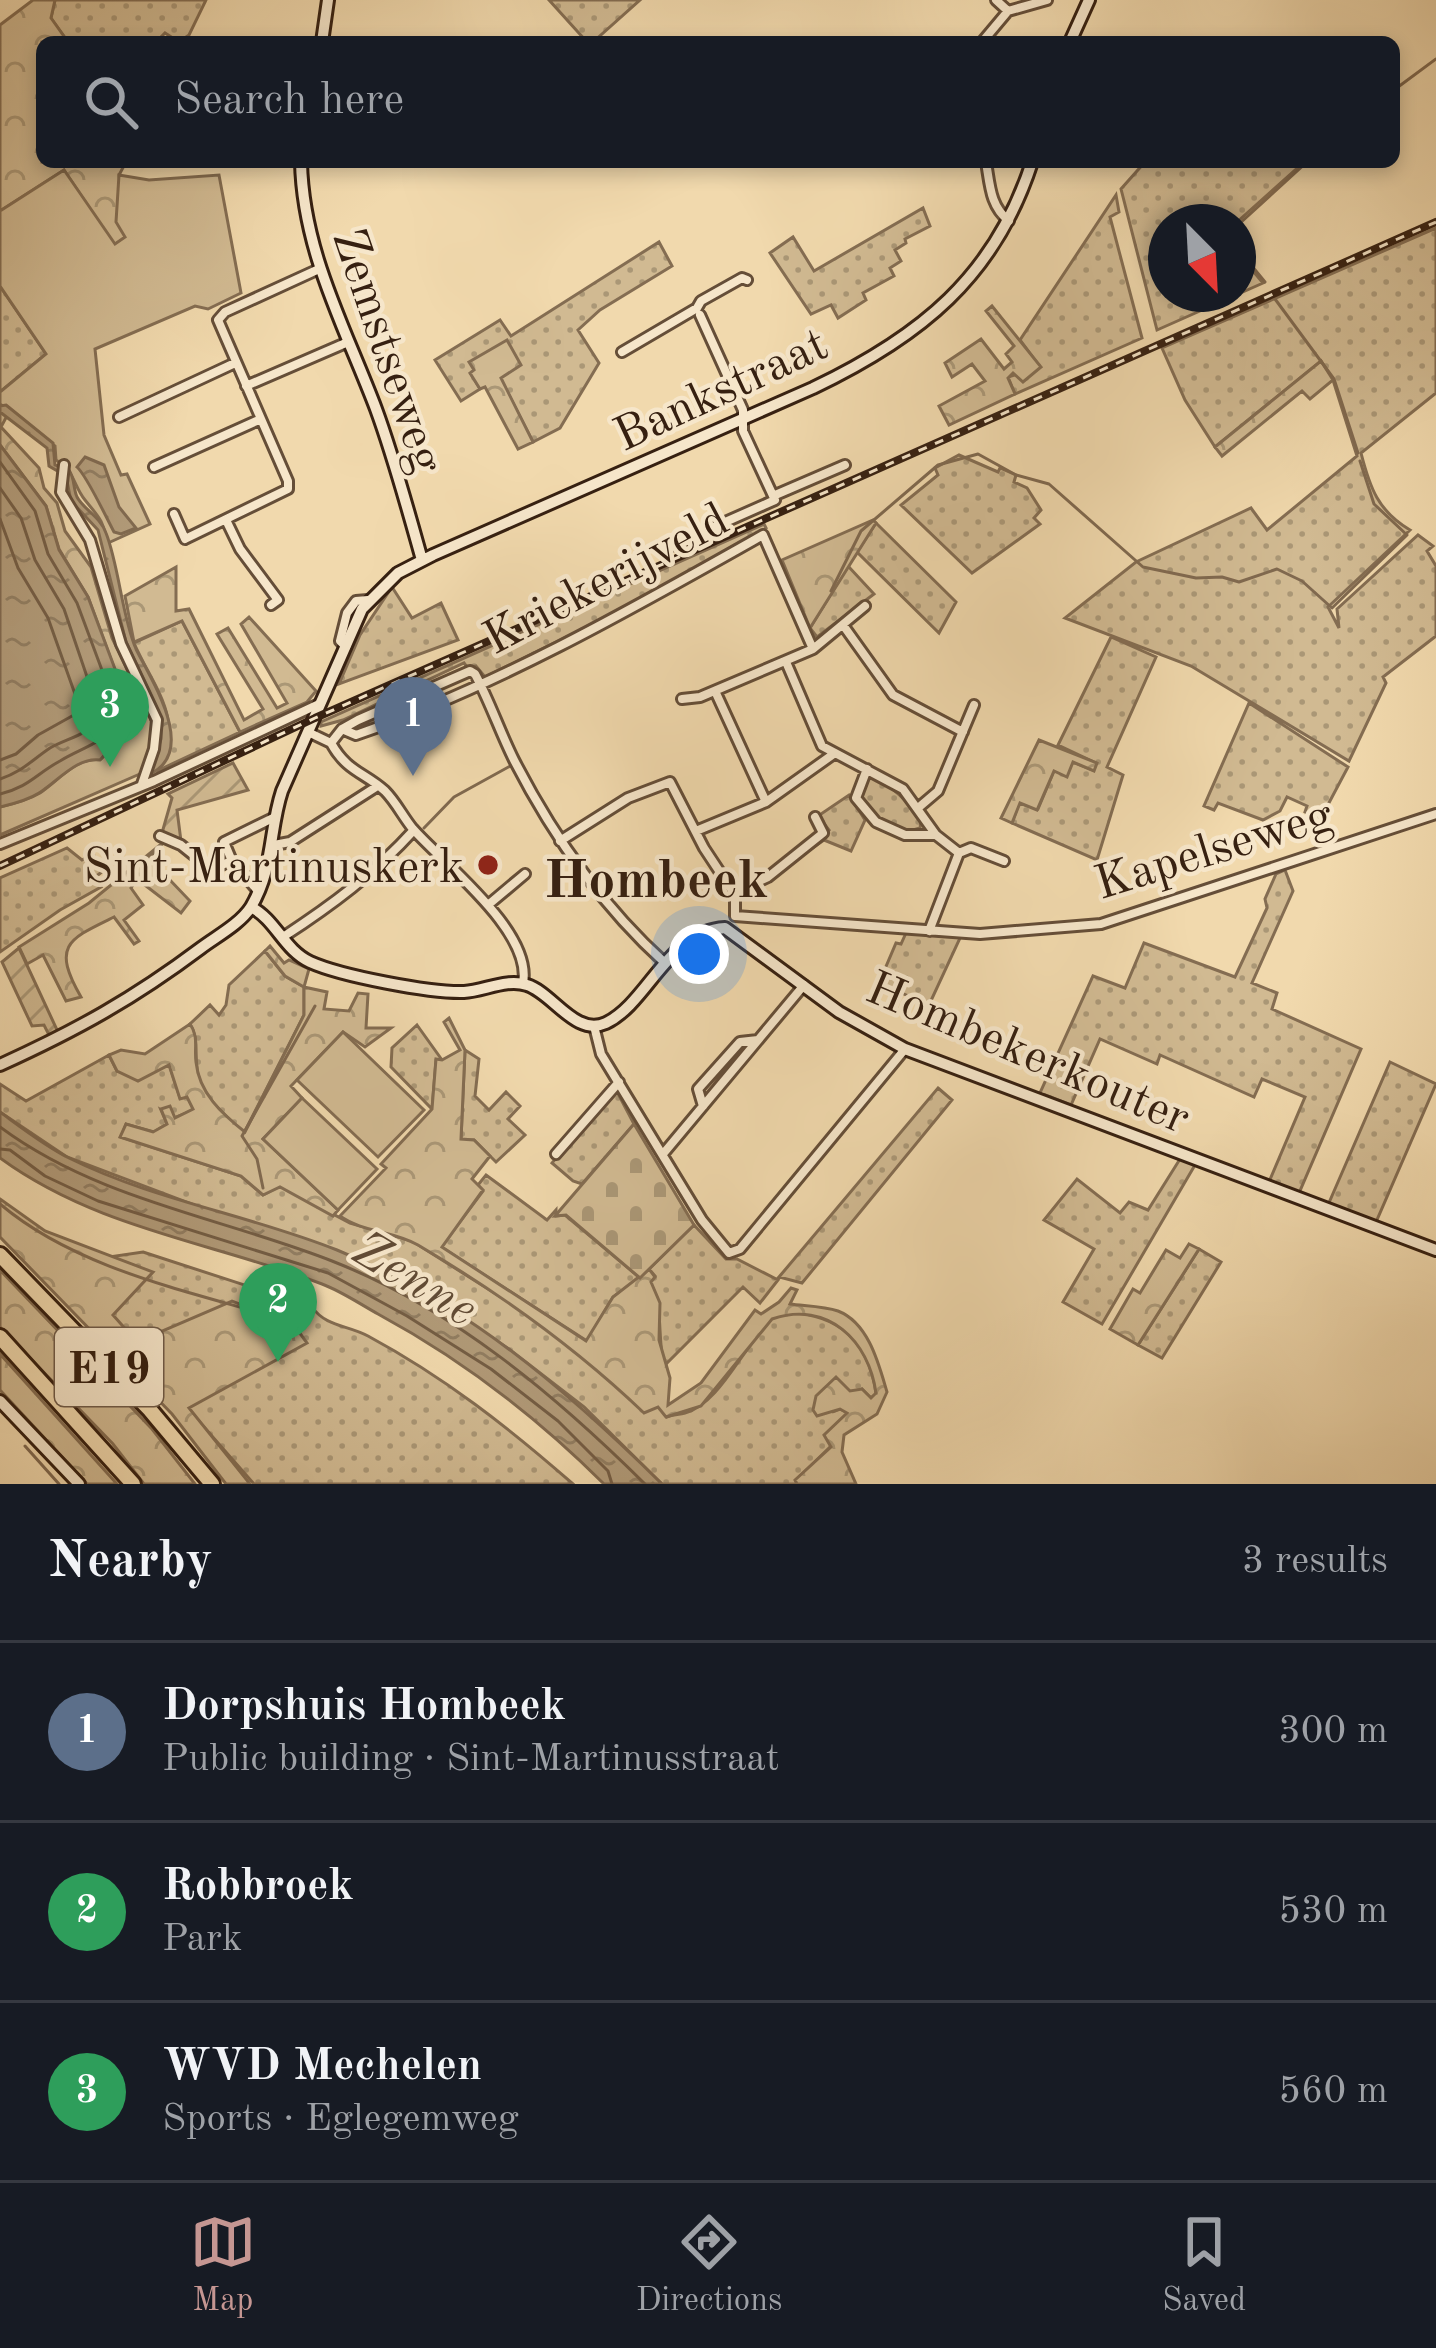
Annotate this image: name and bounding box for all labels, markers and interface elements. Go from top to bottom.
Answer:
search box [36,36,1400,168]
icon: search [78,69,144,135]
text: Search here [174,79,404,124]
north arrow [1148,204,1256,312]
street label: Zemstseweg [322,223,450,480]
street label: Bankstraat [608,321,836,462]
street label: Kriekerijveld [477,496,737,665]
pin: 3 [71,668,149,767]
pin: 1 [374,677,452,776]
street label: Kapelseweg [1090,792,1339,910]
place label: Sint-Martinuskerk [83,845,464,893]
marker: Sint-Martinuskerk [475,852,501,878]
district label: Hombeek [544,856,768,910]
your location [669,924,729,984]
street label: Hombekerkouter [859,965,1196,1144]
water label: Zenne [343,1224,485,1337]
pin: 2 [239,1263,317,1362]
road number: E19 [55,1328,163,1406]
text: Nearby [48,1537,213,1588]
text: 3 results [1242,1542,1388,1581]
text: Dorpshuis Hombeek [162,1685,566,1730]
text: 1 [76,1712,98,1751]
text: 300 m [1278,1712,1388,1751]
text: Public building · Sint-Martinusstraat [162,1740,779,1779]
text: Robbroek [162,1865,354,1910]
text: 2 [76,1892,98,1931]
text: 530 m [1278,1892,1388,1931]
text: Park [162,1920,242,1959]
text: WVD Mechelen [162,2045,482,2090]
text: 3 [76,2072,98,2111]
text: 560 m [1278,2072,1388,2111]
text: Sports · Eglegemweg [162,2100,519,2139]
tab: Map [190,2209,256,2322]
tab: Directions [636,2209,782,2322]
tab: Saved [1162,2209,1246,2322]

